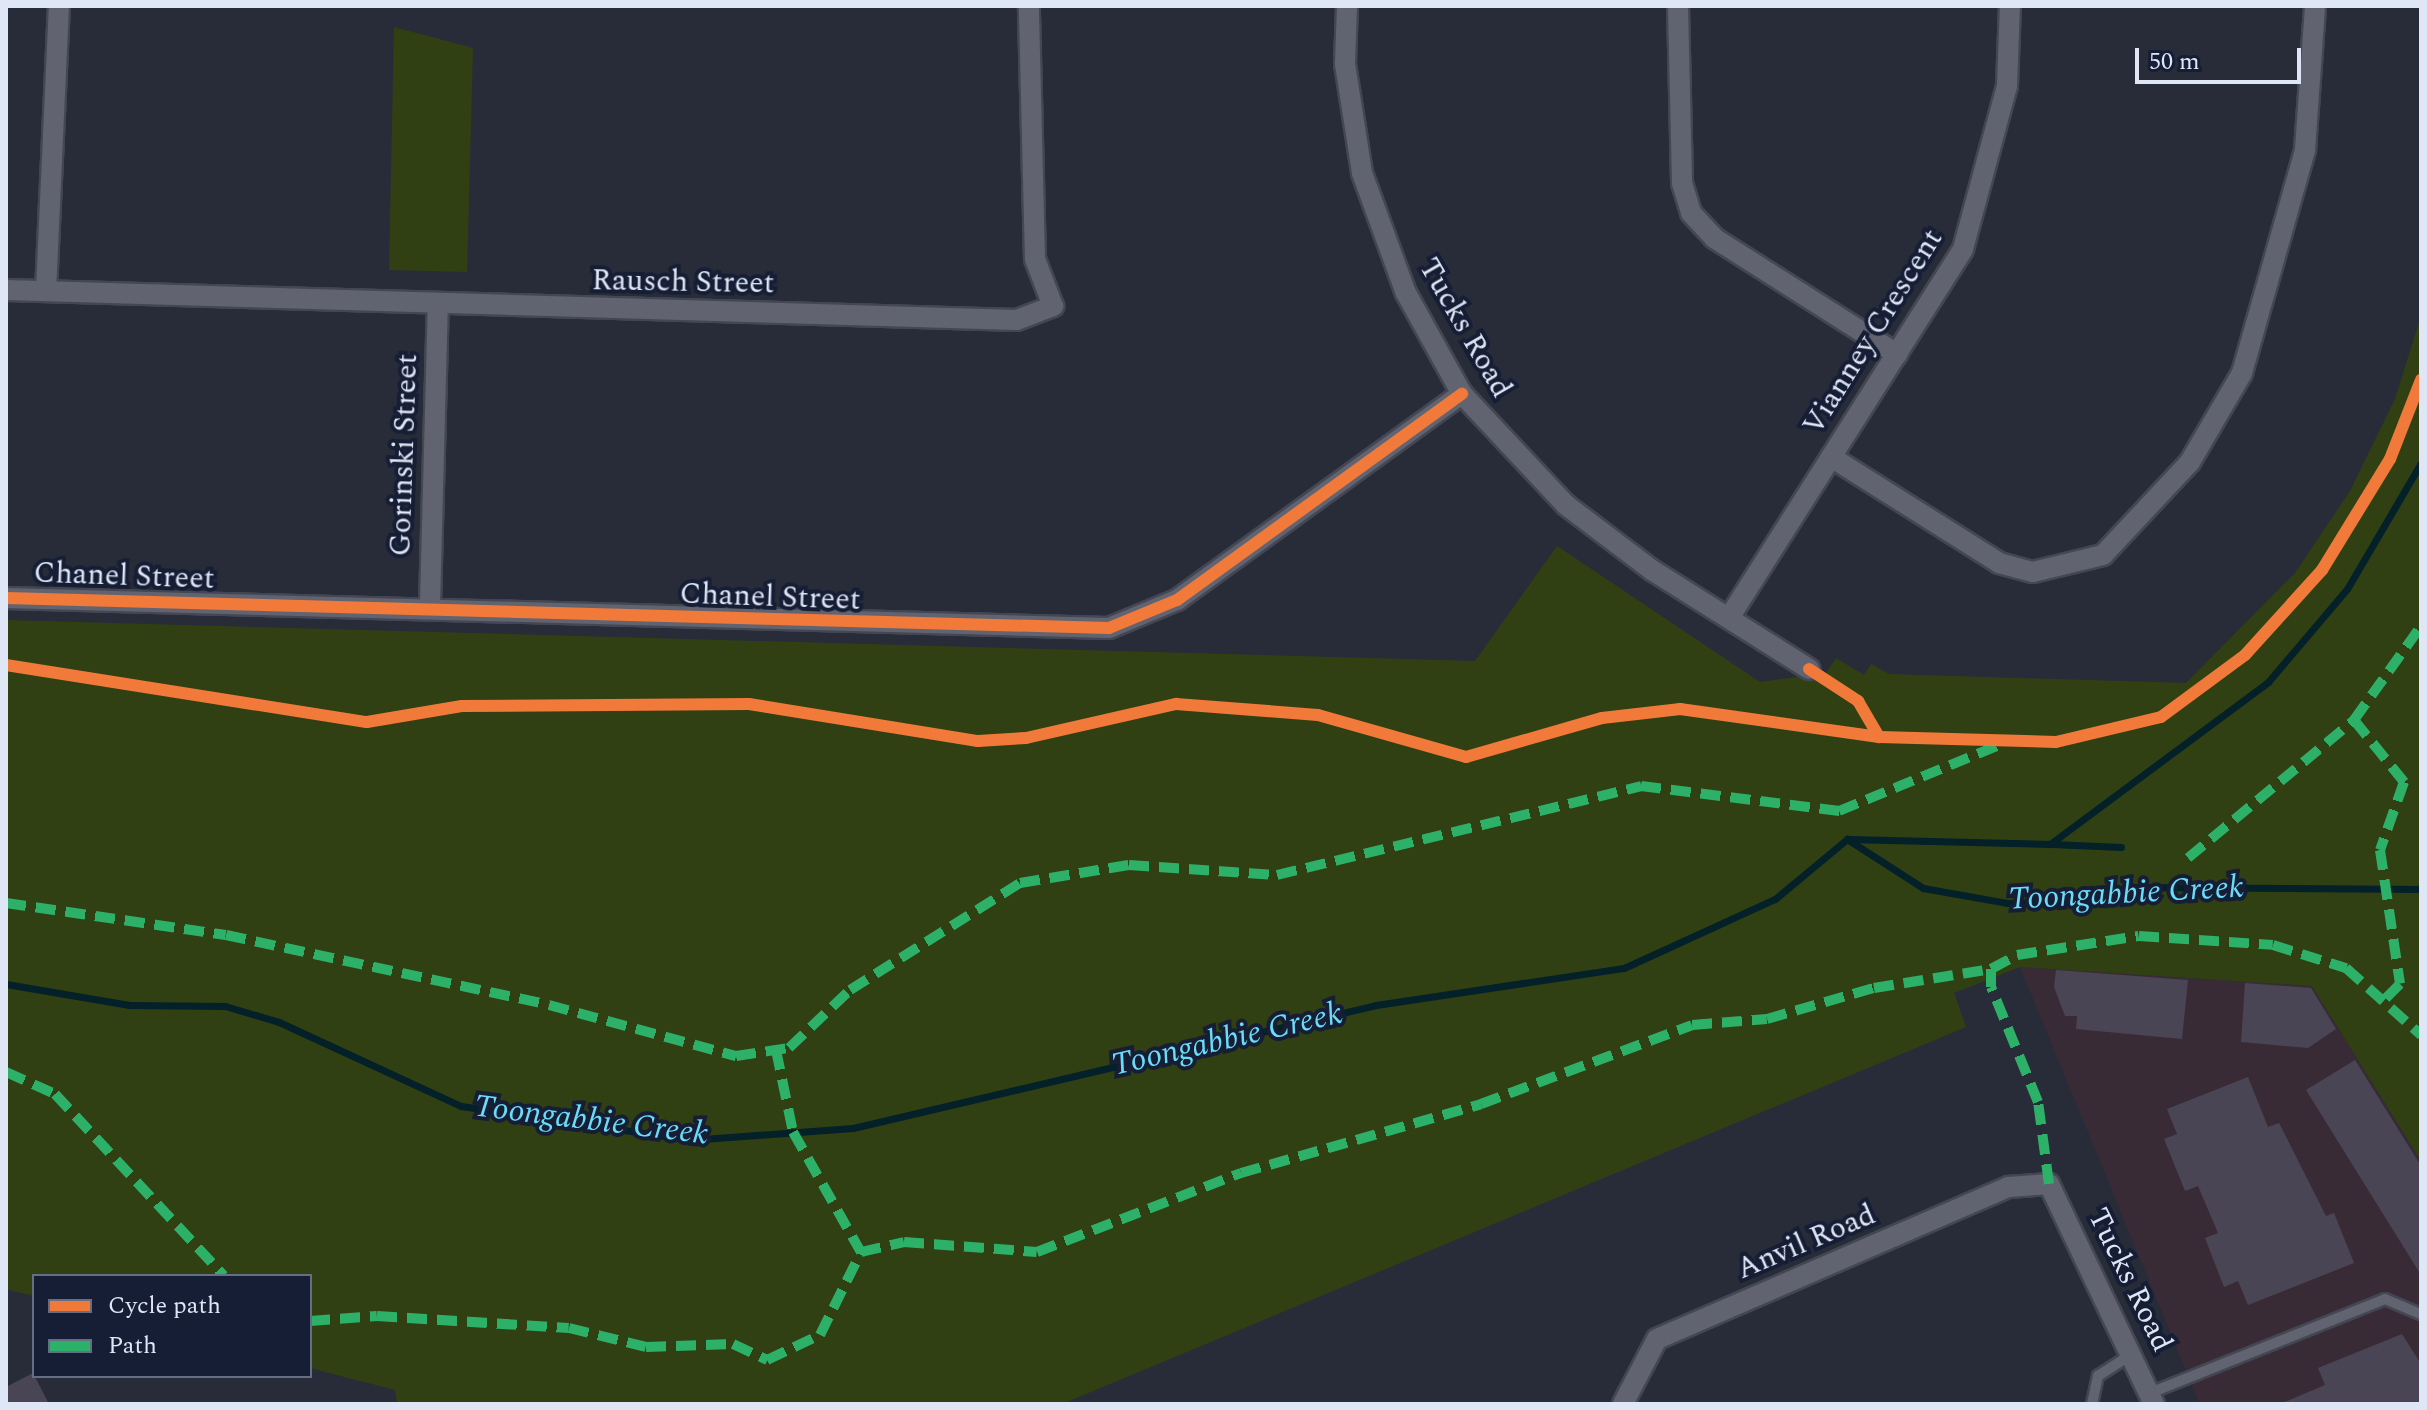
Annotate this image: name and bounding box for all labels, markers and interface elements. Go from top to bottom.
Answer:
scale bar [2139,32,2305,82]
text: 50 m [2149,44,2200,80]
street label: Vianney Crescent [1795,223,1951,441]
street label: Tucks Road [1411,252,1519,404]
street label: Rausch Street [591,262,775,302]
street label: Gorinski Street [382,353,426,557]
street label: Chanel Street [33,555,215,597]
street label: Chanel Street [679,576,861,618]
water label: Toongabbie Creek [2007,869,2245,919]
water label: Toongabbie Creek [1108,995,1346,1085]
water label: Toongabbie Creek [472,1088,710,1154]
street label: Anvil Road [1731,1197,1881,1287]
street label: Tucks Road [2080,1202,2180,1358]
legend [32,1274,312,1378]
text: Cycle path [108,1288,221,1324]
text: Path [108,1328,157,1364]

